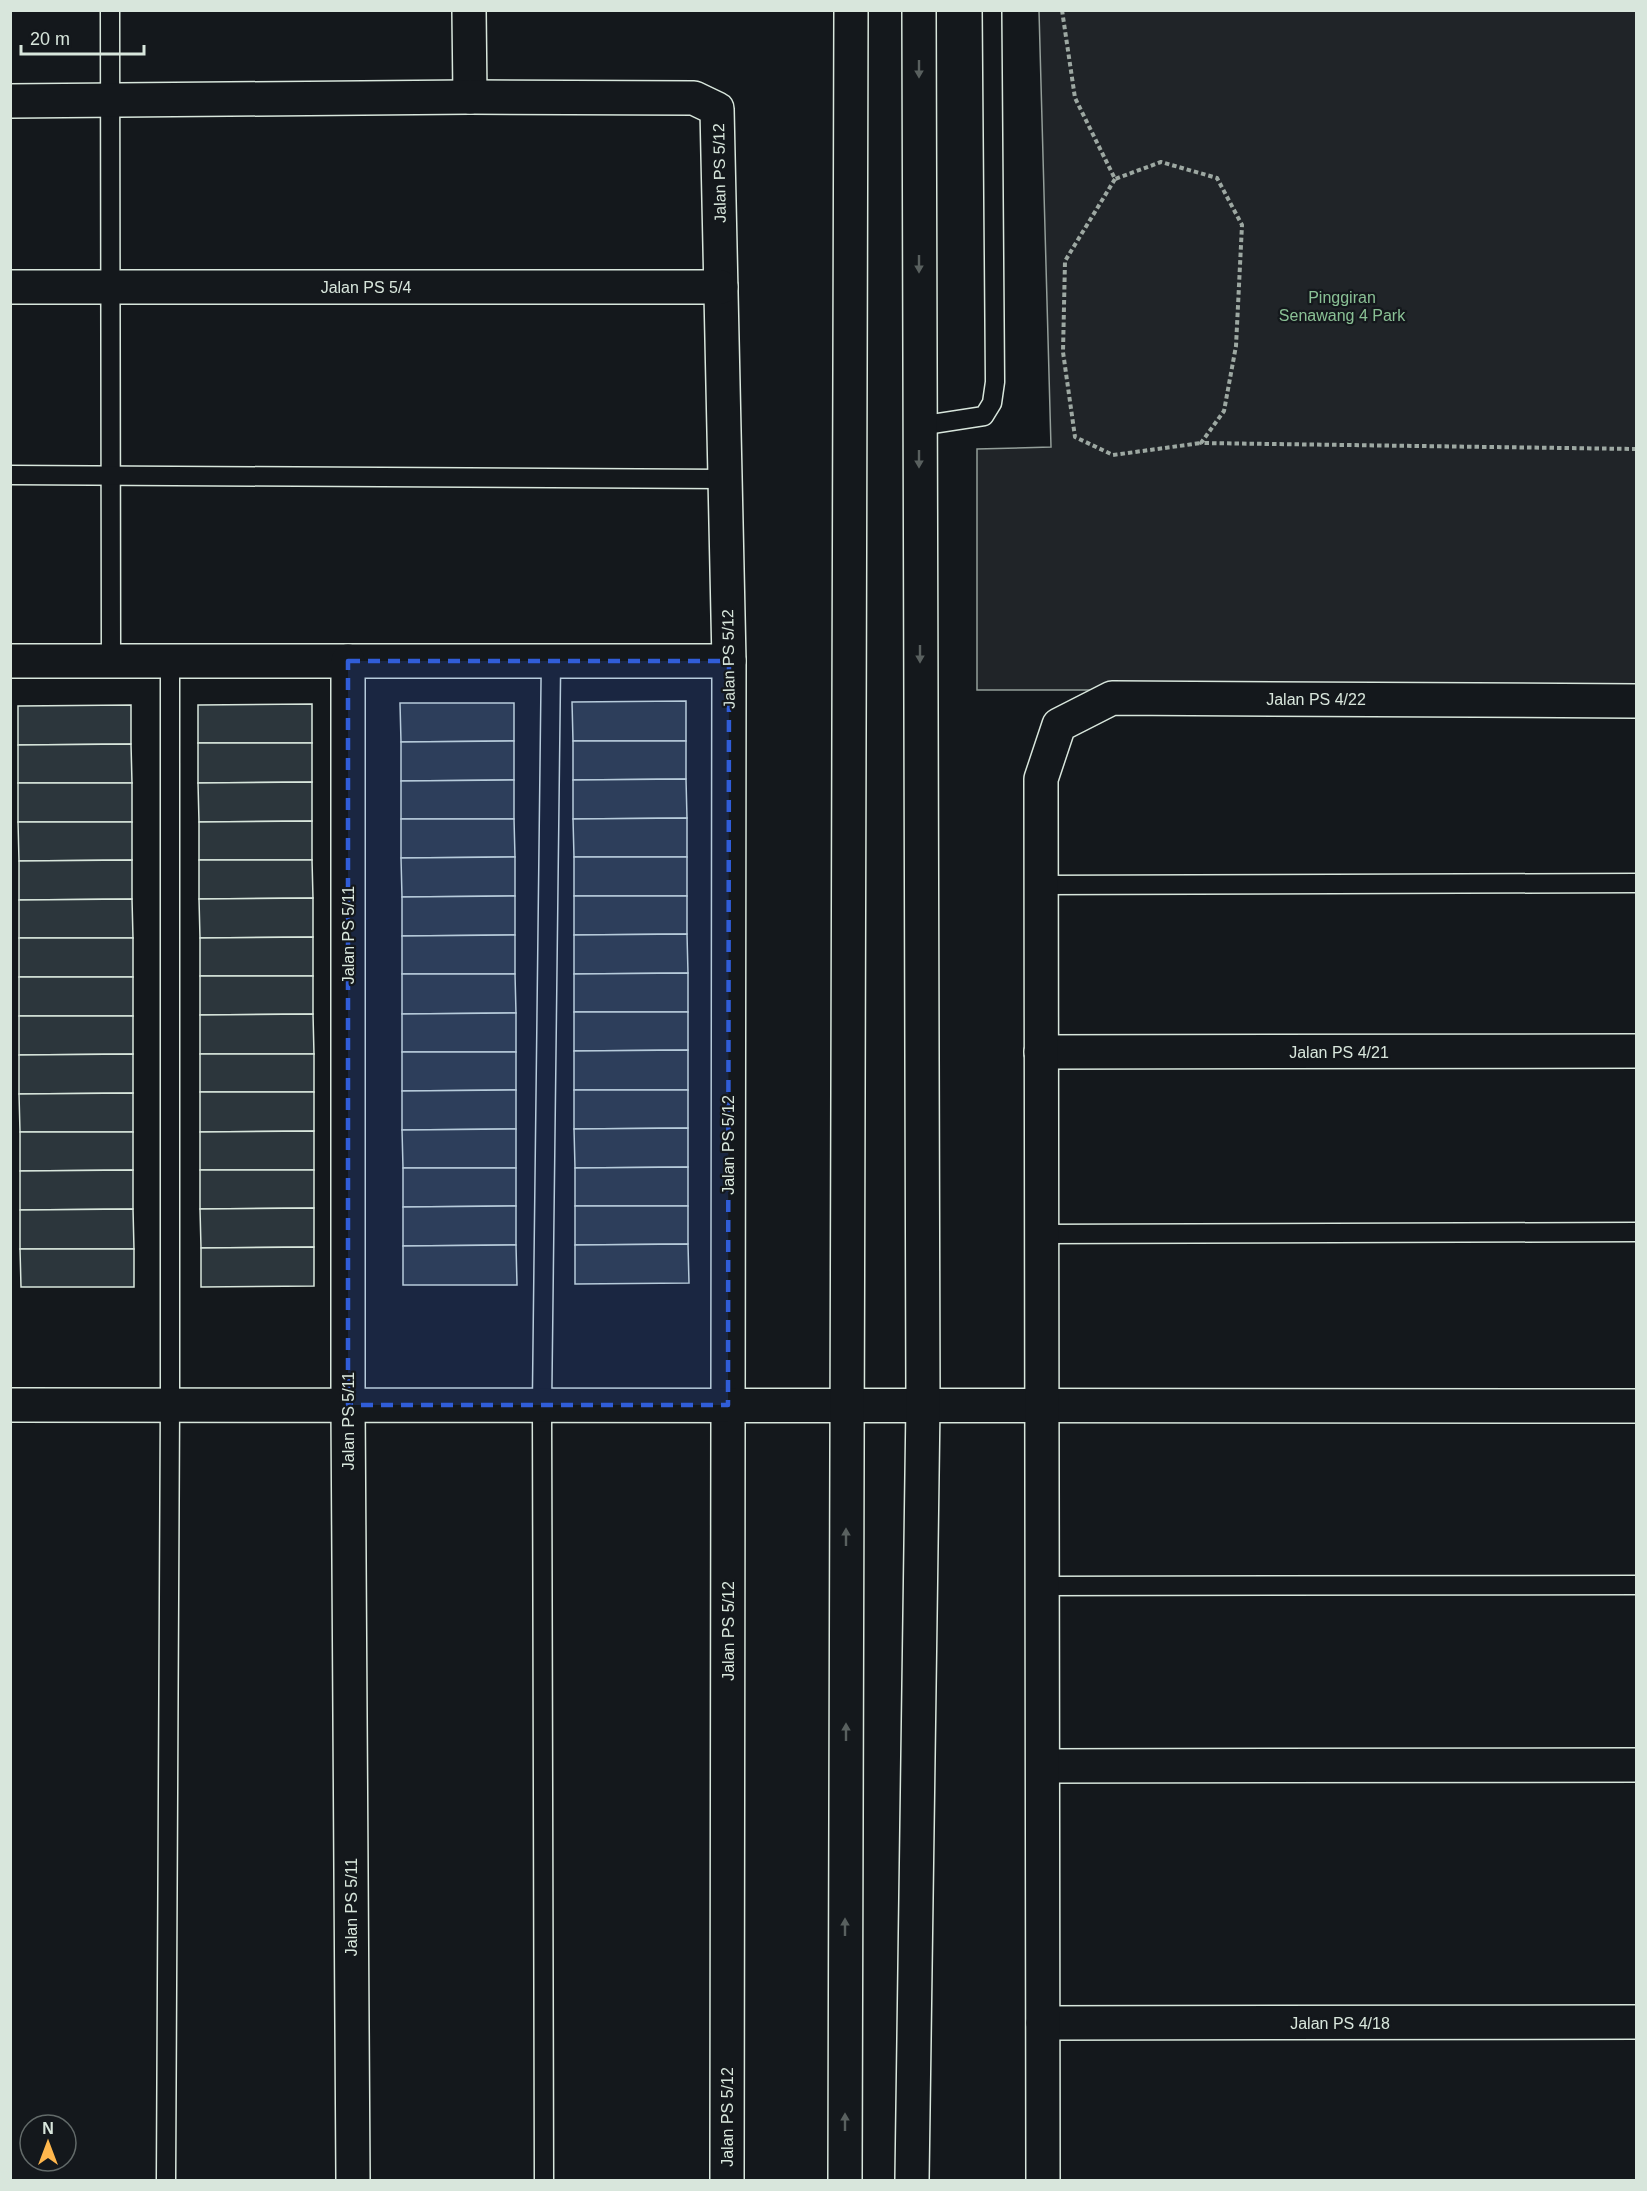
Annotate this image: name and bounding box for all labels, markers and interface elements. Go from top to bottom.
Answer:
scale bar [21,18,144,56]
text: 20 m [30,29,70,49]
one-way arrow [914,60,924,79]
street label: Jalan PS 5/12 [710,123,729,223]
one-way arrow [914,255,924,274]
street label: Jalan PS 5/4 [321,279,411,296]
park label: Pinggiran Senawang 4 Park [1279,289,1406,324]
one-way arrow [914,449,924,468]
street label: Jalan PS 5/12 [719,609,738,709]
one-way arrow [915,644,925,663]
street label: Jalan PS 4/22 [1266,691,1366,708]
street label: Jalan PS 5/11 [340,886,357,984]
street label: Jalan PS 4/21 [1289,1044,1389,1061]
street label: Jalan PS 5/12 [720,1095,737,1195]
street label: Jalan PS 5/11 [340,1372,357,1470]
one-way arrow [841,1528,851,1547]
street label: Jalan PS 5/12 [720,1581,737,1681]
one-way arrow [841,1723,851,1742]
street label: Jalan PS 5/11 [343,1858,360,1956]
one-way arrow [841,1918,850,1937]
street label: Jalan PS 4/18 [1290,2015,1390,2032]
street label: Jalan PS 5/12 [719,2067,736,2167]
north arrow [18,2113,78,2173]
one-way arrow [840,2113,850,2132]
text: N [42,2120,54,2137]

